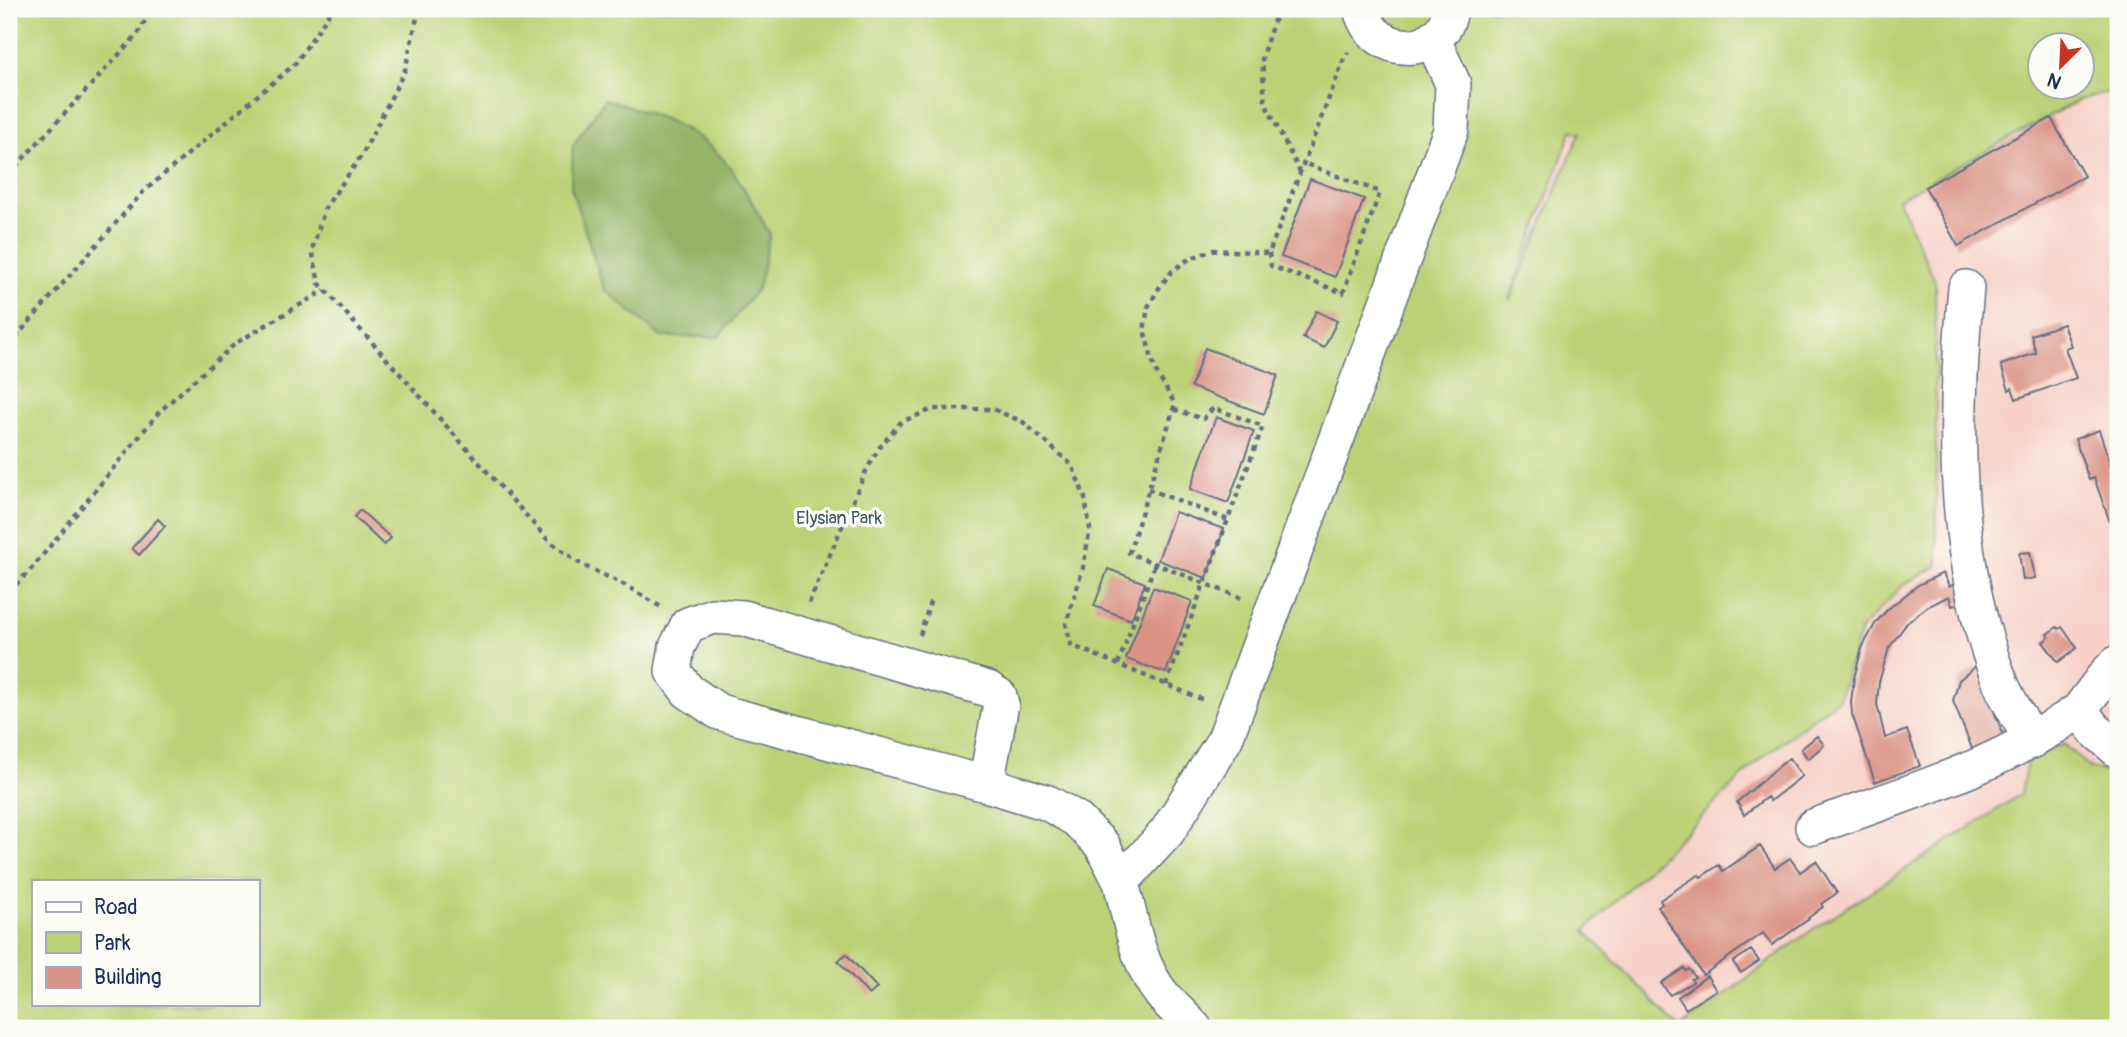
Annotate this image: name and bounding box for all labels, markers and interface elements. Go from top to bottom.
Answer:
north arrow [2025,32,2096,102]
text: N [2044,67,2065,94]
park label: Elysian Park [796,507,882,530]
legend [32,880,259,1006]
text: Road [94,894,138,921]
text: Park [94,930,131,957]
text: Building [94,964,161,991]

